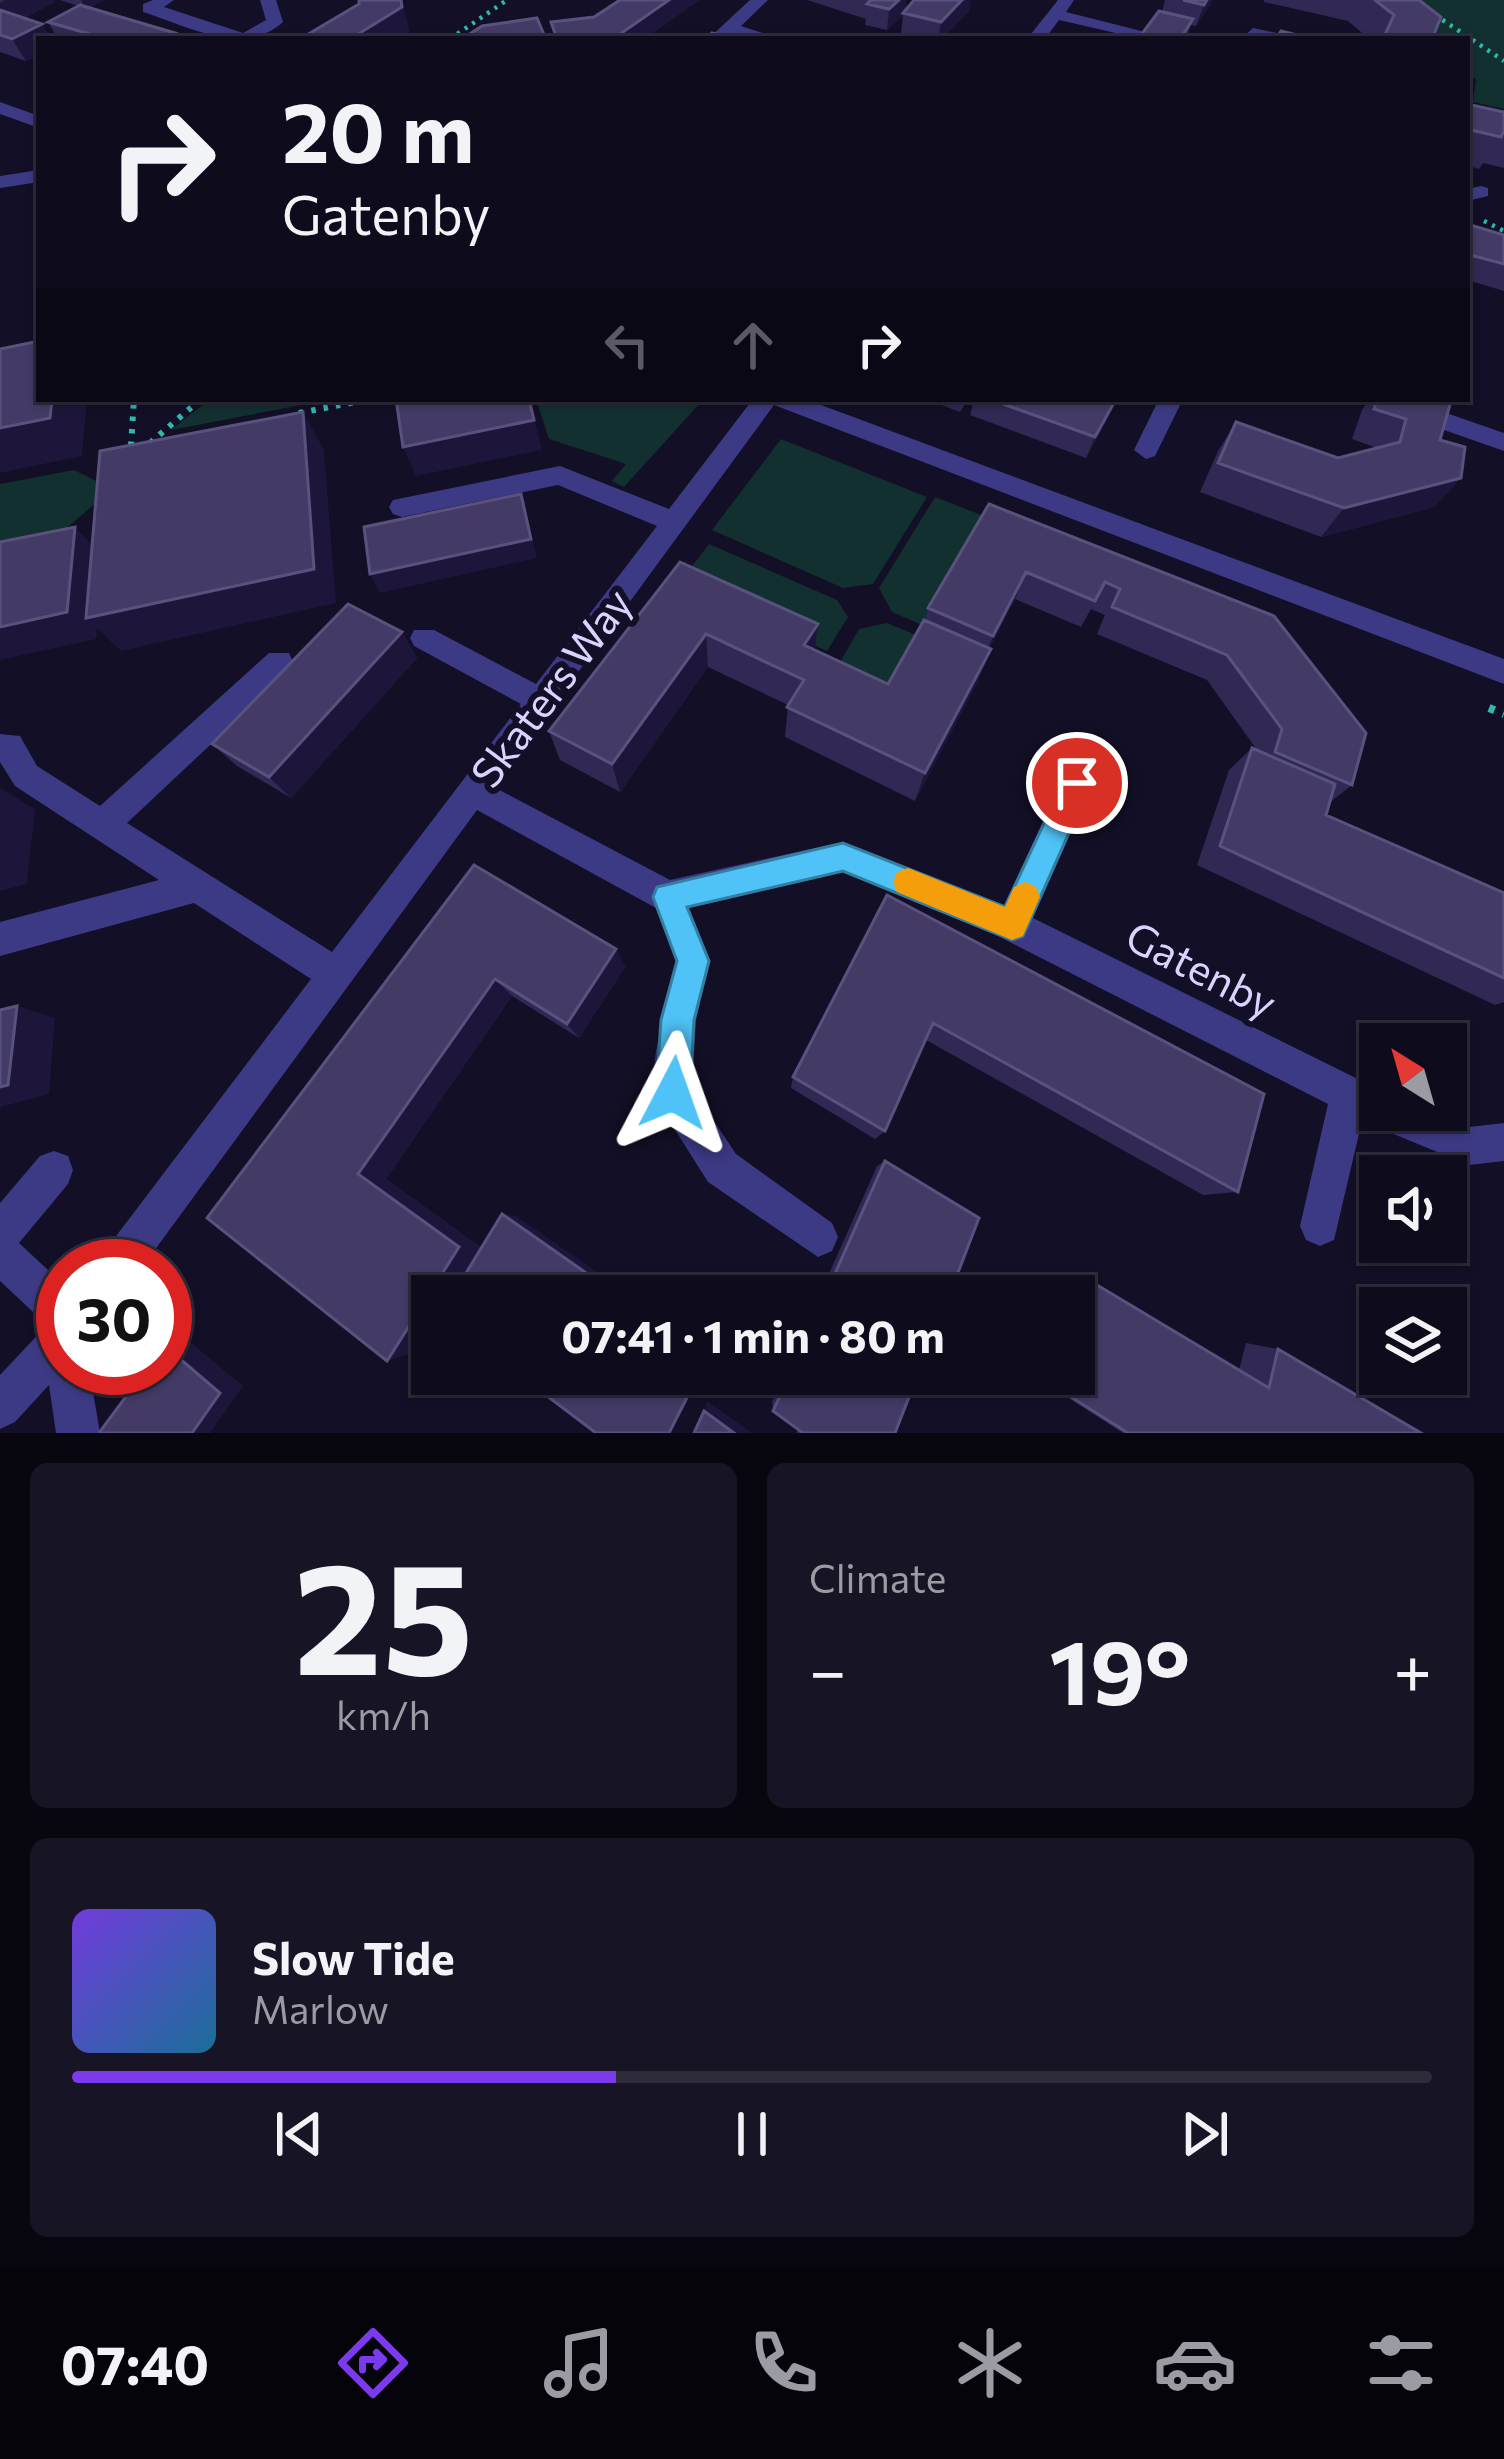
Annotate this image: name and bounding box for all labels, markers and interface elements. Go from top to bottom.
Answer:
text: 20 m [282,78,474,180]
icon: right [84,84,240,240]
text: Gatenby [282,180,490,246]
icon: left [594,312,660,378]
icon: ahead [720,312,786,378]
icon: right [846,312,912,378]
street label: Skaters Way [458,577,642,797]
pin [1026,732,1128,834]
icon: arrive [1044,750,1110,816]
street label: Gatenby [1118,908,1286,1028]
north arrow [1359,1023,1467,1131]
map controls [1359,1023,1467,1395]
position arrow [610,1030,736,1156]
button: sound [1359,1155,1467,1263]
speed limit sign: 30 [36,1239,192,1395]
button: layers [1359,1287,1467,1395]
text: 07:41 · 1 min · 80 m [561,1307,945,1362]
text: 25 [294,1516,473,1707]
text: Climate [809,1553,946,1601]
text: 19° [1049,1613,1190,1724]
text: − [809,1628,847,1709]
text: + [1393,1628,1432,1709]
text: km/h [336,1690,431,1738]
text: Slow Tide [252,1929,455,1984]
text: Marlow [252,1984,389,2032]
icon: previous [266,2101,332,2167]
icon: pause [719,2101,785,2167]
icon: next [1172,2101,1238,2167]
icon: directions [331,2321,415,2405]
icon: music [537,2321,621,2405]
icon: phone [742,2321,826,2405]
icon: climate [948,2321,1032,2405]
icon: car [1153,2321,1237,2405]
icon: filters [1359,2321,1443,2405]
text: 07:40 [61,2330,209,2396]

